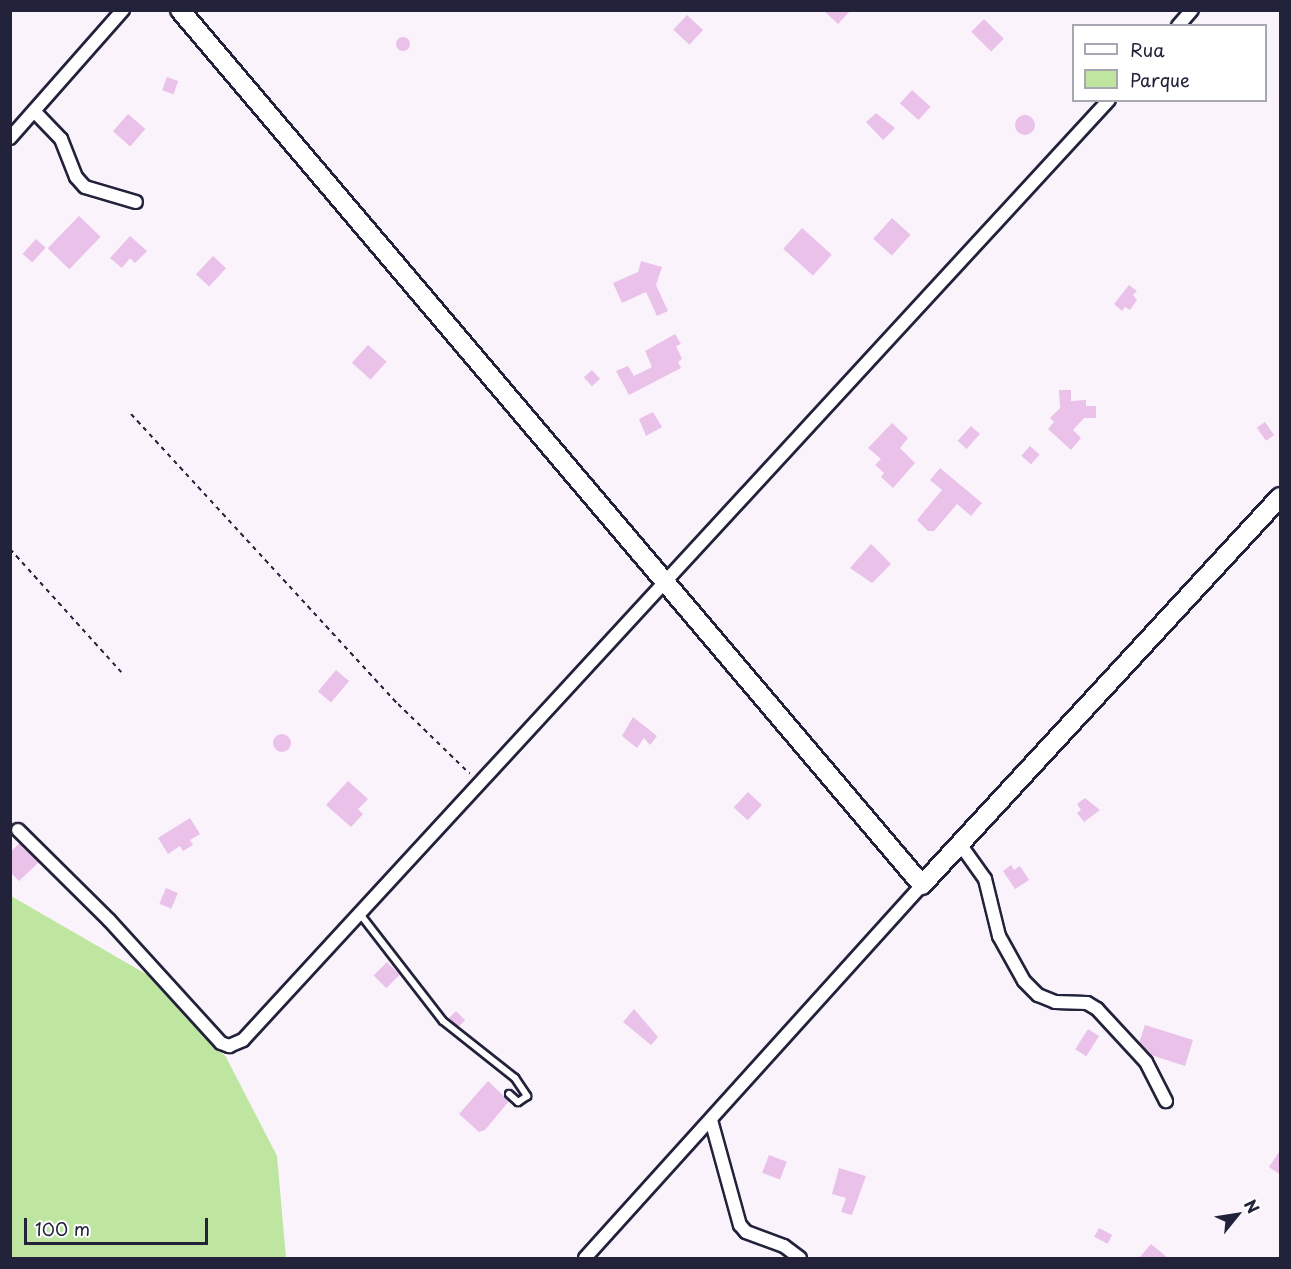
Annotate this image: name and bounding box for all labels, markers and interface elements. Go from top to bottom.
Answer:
legend [1072,24,1267,102]
text: Rua [1130,36,1165,63]
text: Parque [1130,66,1190,93]
north arrow [1207,1185,1267,1245]
text: N [1239,1195,1266,1217]
scale bar [27,1206,212,1244]
text: 100 m [35,1215,90,1242]

